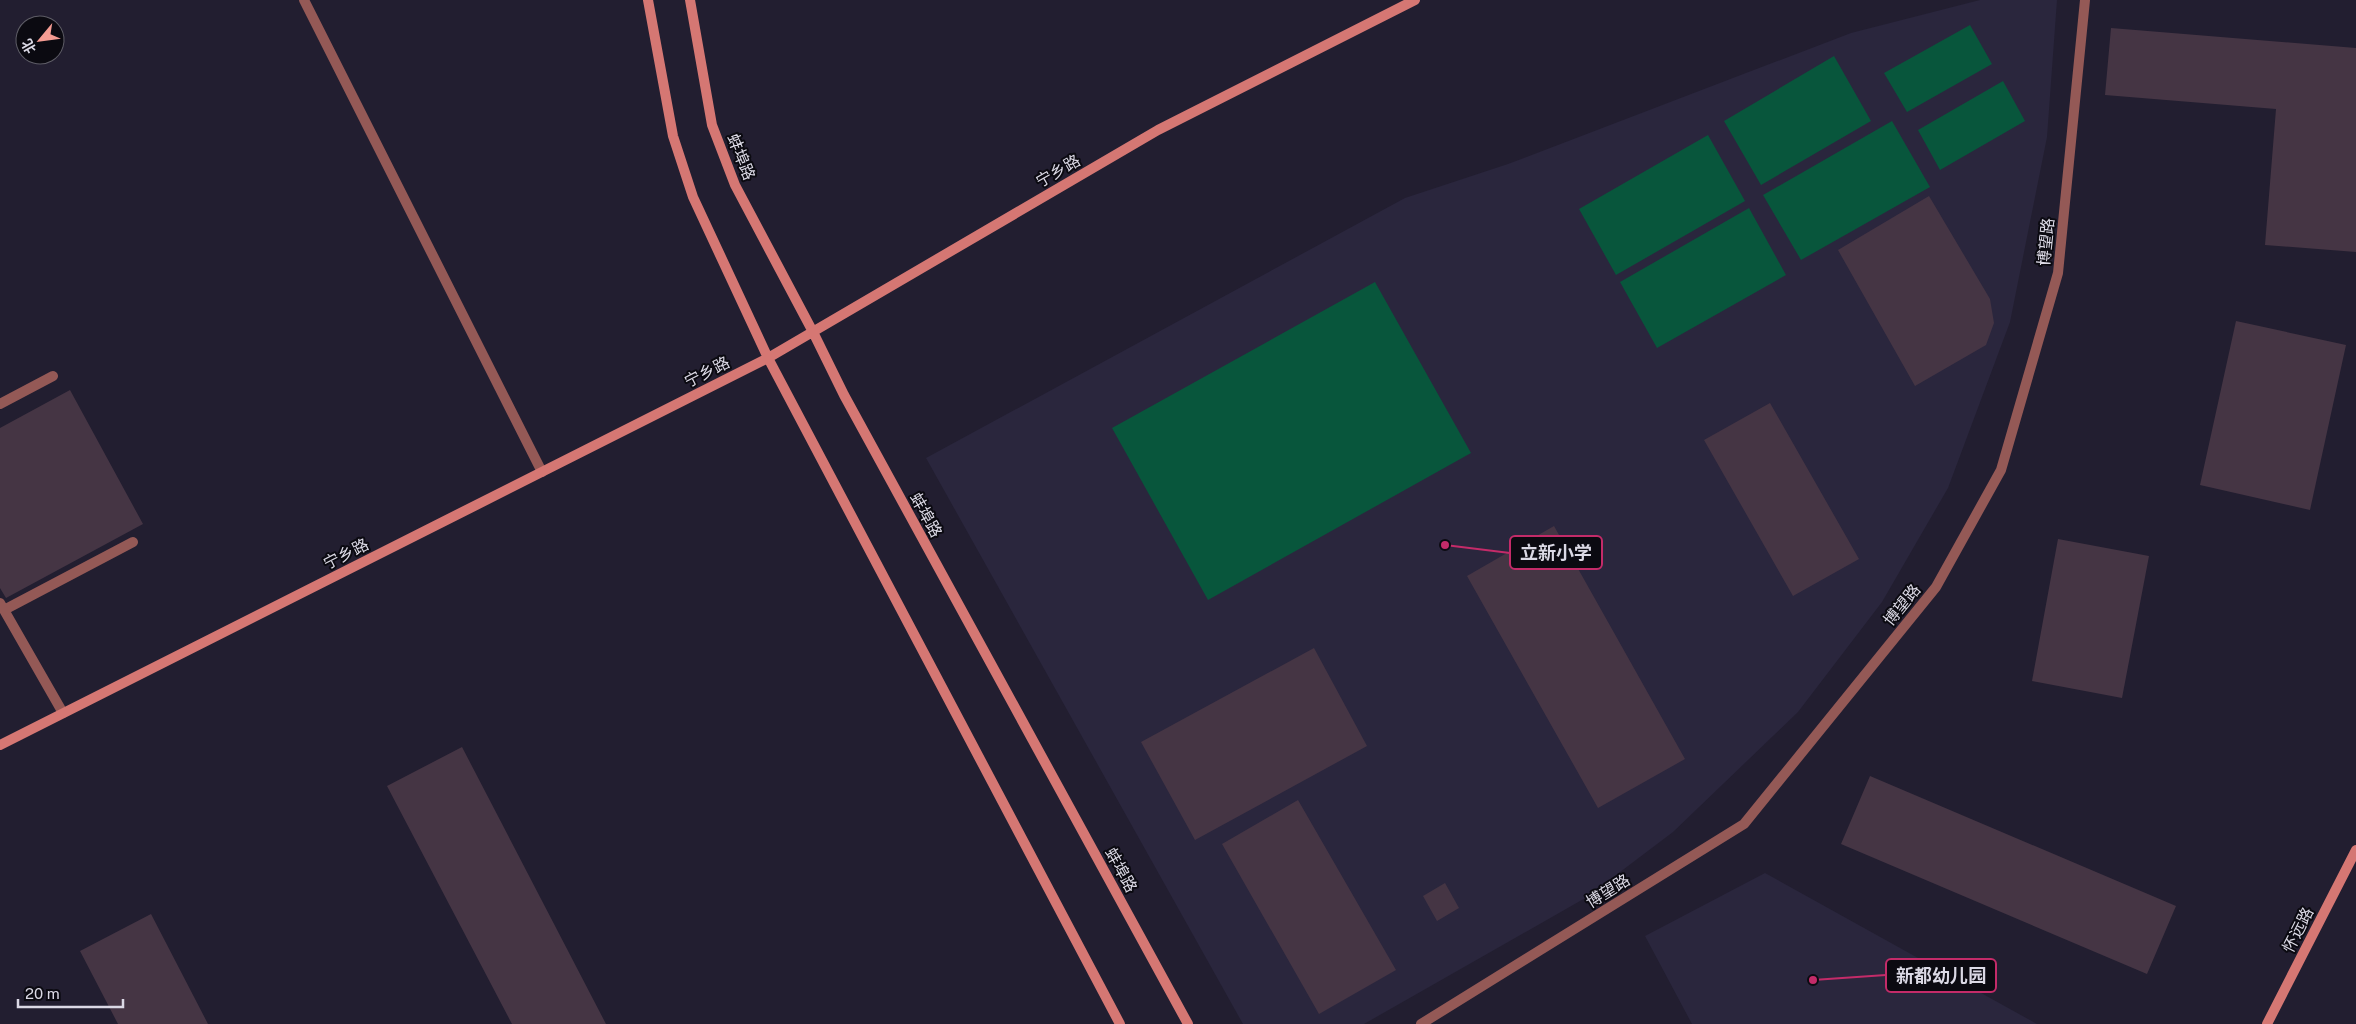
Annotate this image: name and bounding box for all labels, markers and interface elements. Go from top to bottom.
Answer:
north arrow [15,15,65,65]
text: 北 [18,36,39,56]
street label: 蚌埠路 [723,131,759,183]
street label: 宁乡路 [1032,151,1084,191]
street label: 博望路 [2034,217,2058,267]
street label: 宁乡路 [681,353,733,391]
street label: 蚌埠路 [906,489,946,541]
street label: 宁乡路 [320,535,372,573]
callout: 立新小学 [1510,536,1602,569]
text: 立新小学 [1520,542,1592,563]
street label: 博望路 [1880,580,1924,630]
street label: 蚌埠路 [1101,844,1141,896]
street label: 博望路 [1583,870,1633,912]
street label: 怀远路 [2279,904,2317,956]
callout: 新都幼儿园 [1886,959,1996,992]
text: 新都幼儿园 [1896,965,1986,986]
scale bar [18,976,122,1008]
text: 20 m [25,985,60,1002]

